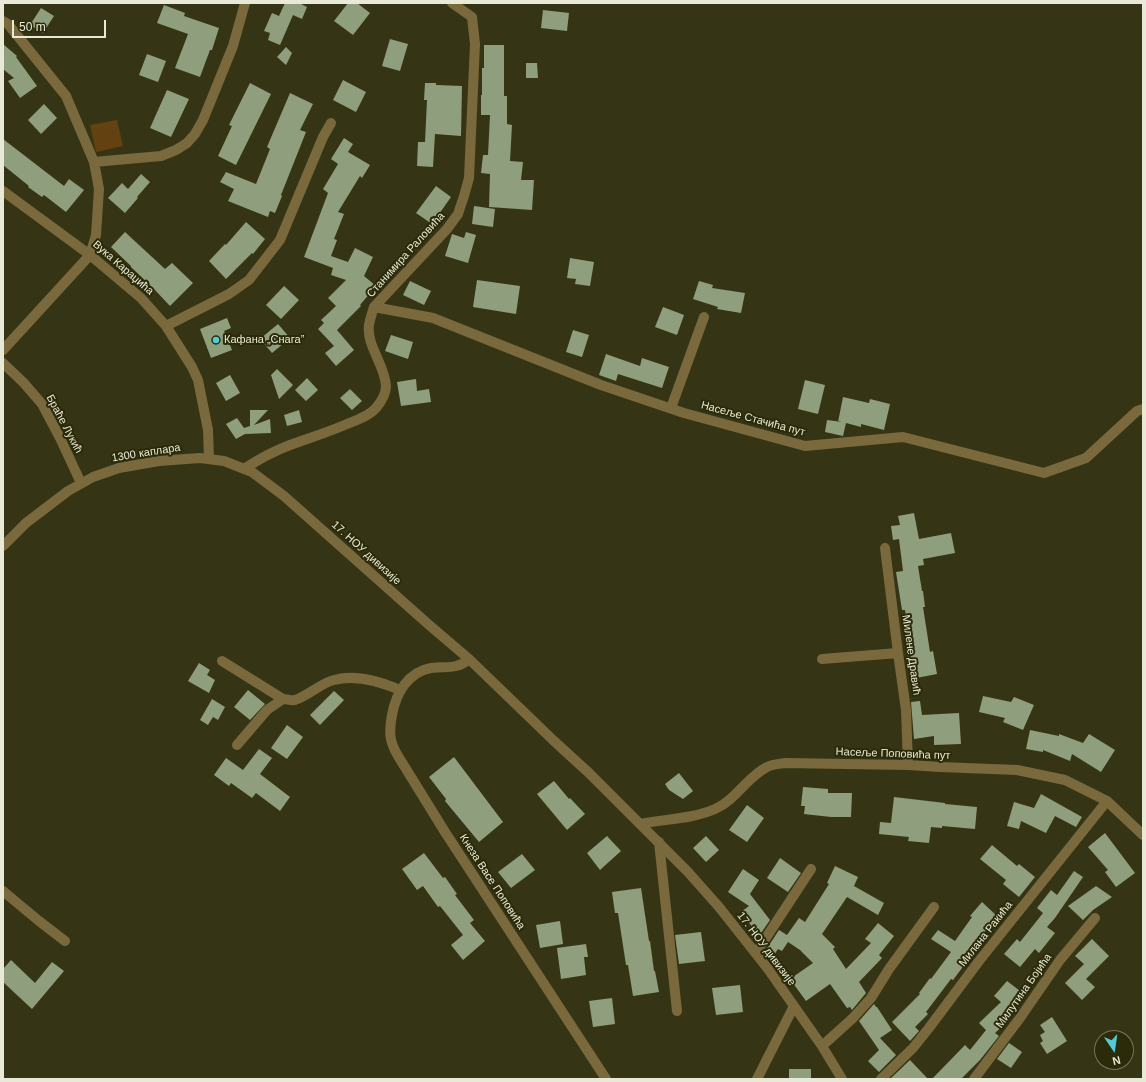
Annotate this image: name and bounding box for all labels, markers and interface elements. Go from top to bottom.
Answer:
scale bar [14,12,108,38]
text: 50 m [19,20,46,34]
street label: Станимира Раловића [364,210,448,300]
street label: Вука Караџића [90,238,156,298]
place label: Кафана „Снага” [224,333,304,347]
marker: Кафана „Снага” [211,335,221,345]
street label: Браће Лукић [43,392,85,456]
street label: Насеље Стачића пут [700,399,806,439]
street label: 1300 каплара [111,441,181,465]
street label: 17. НОУ дивизије [329,518,403,588]
street label: Милене Дравић [899,614,923,696]
street label: Насеље Поповића пут [835,745,951,763]
street label: Кнеза Васе Поповића [456,832,528,932]
street label: Милана Ракића [956,899,1016,969]
street label: 17. НОУ дивизије [734,910,798,988]
street label: Милутина Бојића [993,951,1055,1031]
north arrow [1094,1030,1134,1070]
text: N [1111,1054,1122,1067]

